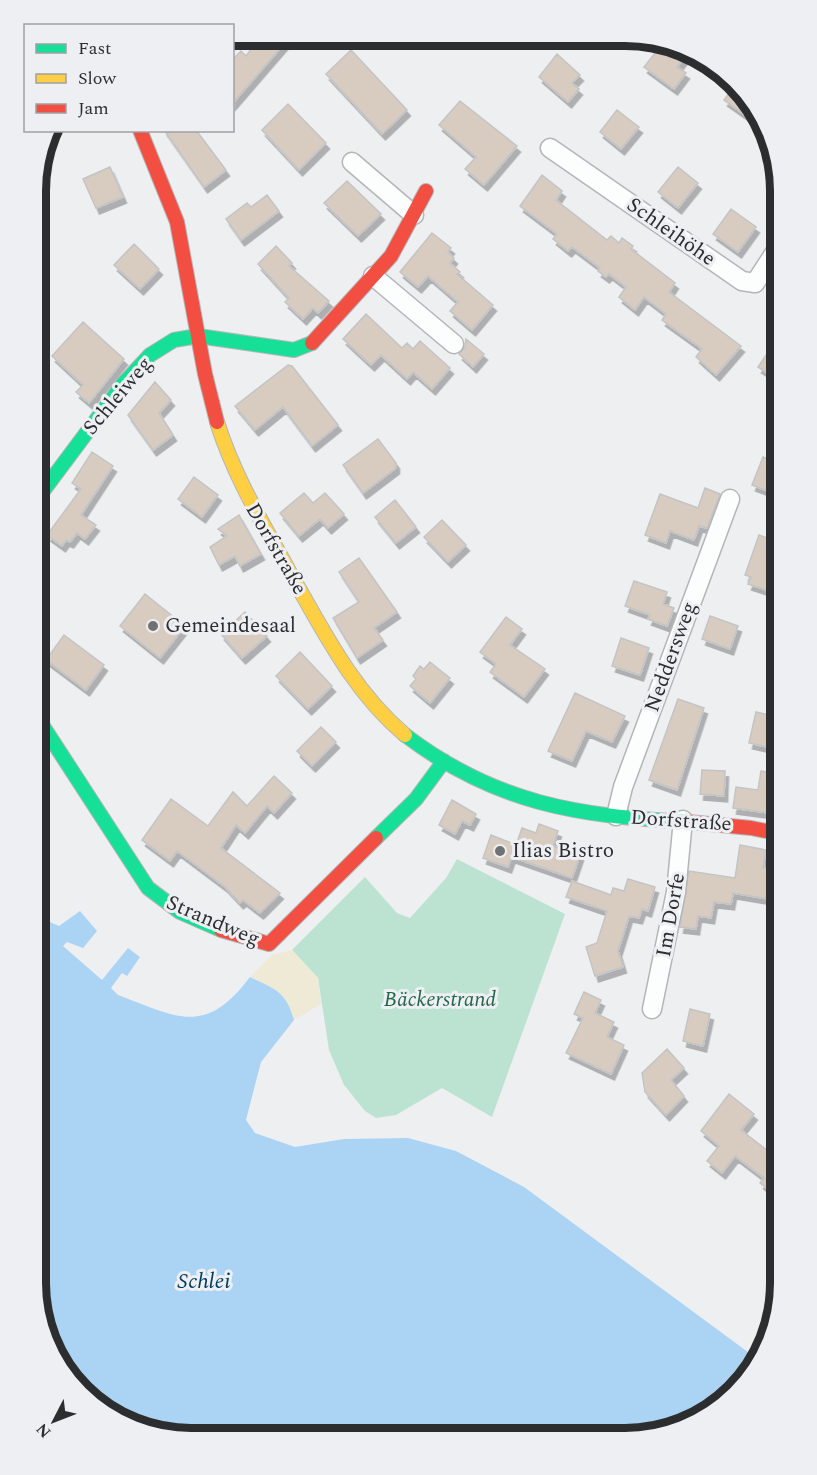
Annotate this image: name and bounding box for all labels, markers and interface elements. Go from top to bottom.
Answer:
legend [24,24,234,132]
text: Fast [78,35,111,62]
text: Slow [78,65,117,92]
text: Jam [78,95,109,122]
street label: Schleihöhe [620,189,722,275]
street label: Schleiweg [75,350,161,442]
street label: Dorfstraße [237,497,315,601]
street label: Neddersweg [636,597,706,717]
place label: Gemeindesaal [165,610,296,642]
marker: Gemeindesaal [146,619,160,633]
street label: Dorfstraße [629,801,733,841]
place label: Ilias Bistro [512,835,614,867]
marker: Ilias Bistro [493,844,507,858]
street label: Im Dorfe [648,870,694,960]
street label: Strandweg [161,887,265,955]
park label: Bäckerstrand [384,984,496,1016]
water label: Schlei [177,1265,231,1298]
north arrow [24,1391,84,1451]
text: N [30,1417,57,1443]

